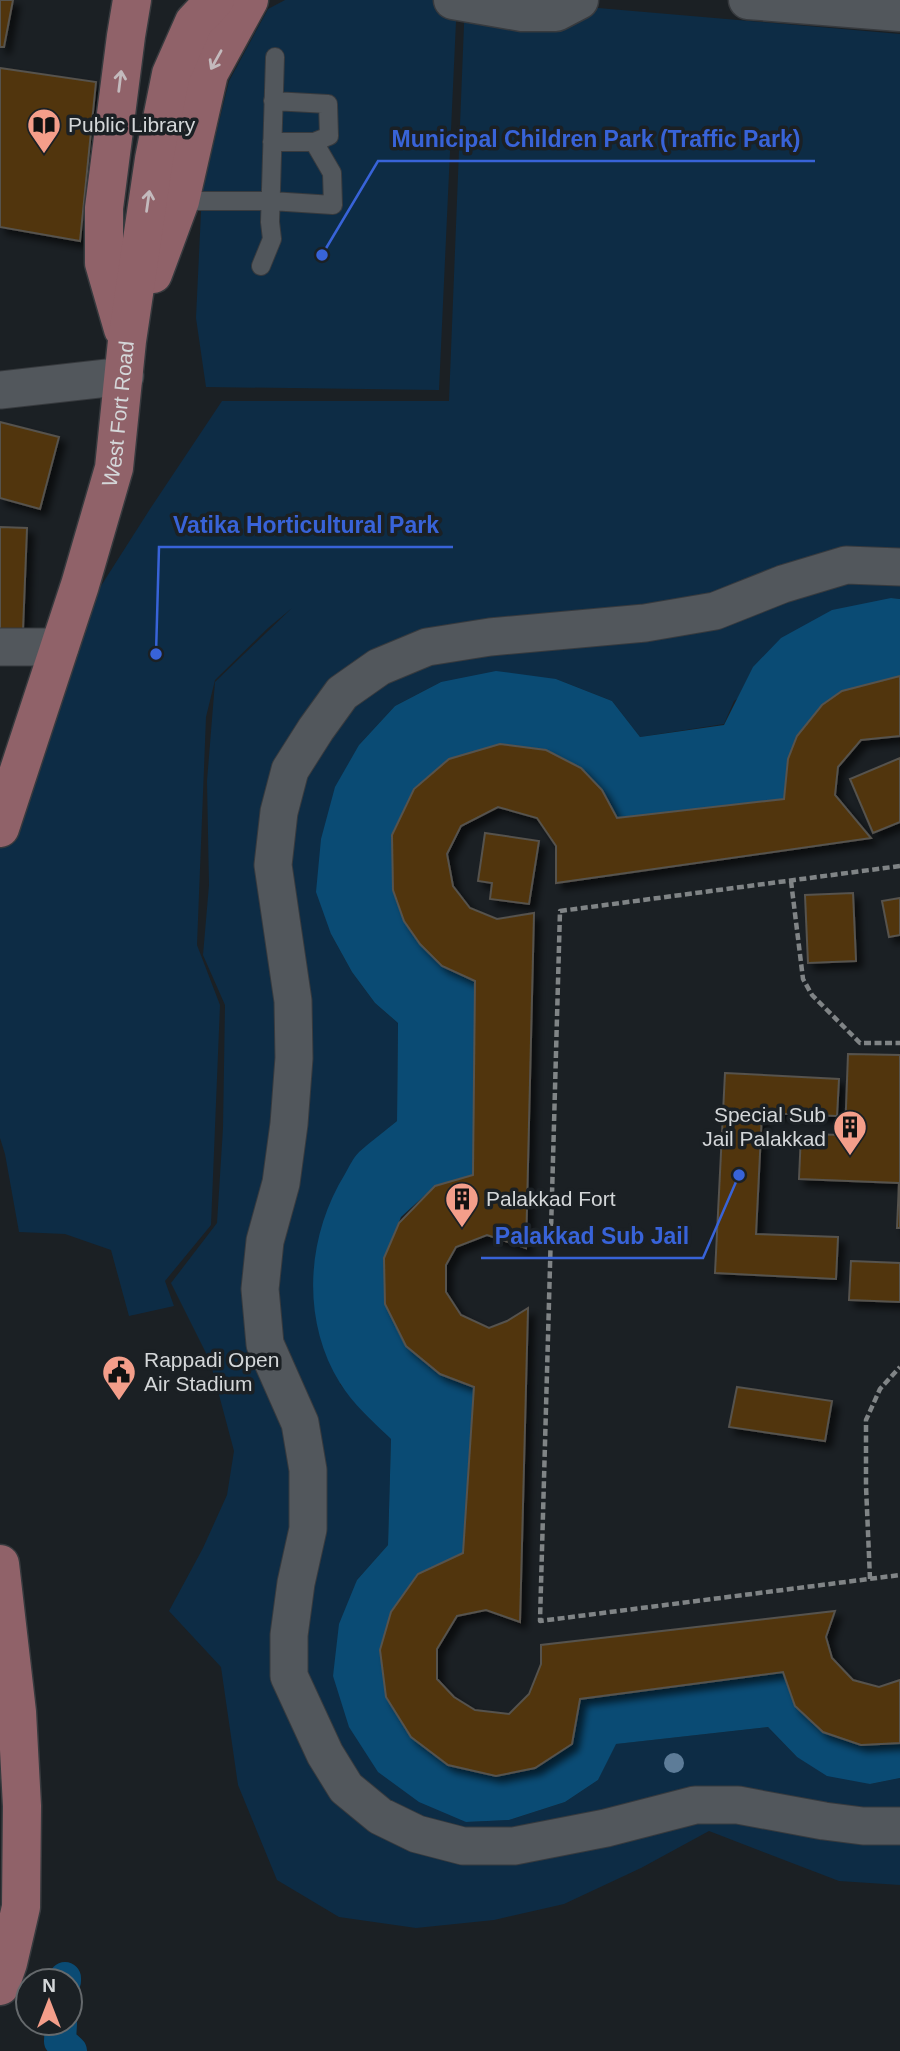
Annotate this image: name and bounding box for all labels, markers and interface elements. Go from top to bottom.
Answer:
one-way arrow [209,49,223,69]
one-way arrow [114,70,127,93]
library icon: Public Library [25,106,63,155]
place label: Public Library [68,113,196,136]
callout: Municipal Children Park (Traffic Park) [378,117,815,161]
text: Municipal Children Park (Traffic Park) [392,126,801,152]
one-way arrow [141,190,154,213]
street label: West Fort Road [97,340,138,489]
callout: Vatika Horticultural Park [159,503,453,547]
text: Vatika Horticultural Park [173,512,439,538]
place label: Special Sub Jail Palakkad [702,1103,826,1150]
building icon: Special Sub Jail Palakkad [831,1108,869,1157]
building icon: Palakkad Fort [443,1180,481,1229]
place label: Palakkad Fort [486,1187,616,1210]
callout: Palakkad Sub Jail [481,1214,703,1258]
text: Palakkad Sub Jail [495,1223,689,1249]
place label: Rappadi Open Air Stadium [144,1348,279,1395]
public building icon: Rappadi Open Air Stadium [100,1353,138,1402]
north arrow [14,1967,84,2037]
text: N [42,1975,56,1996]

